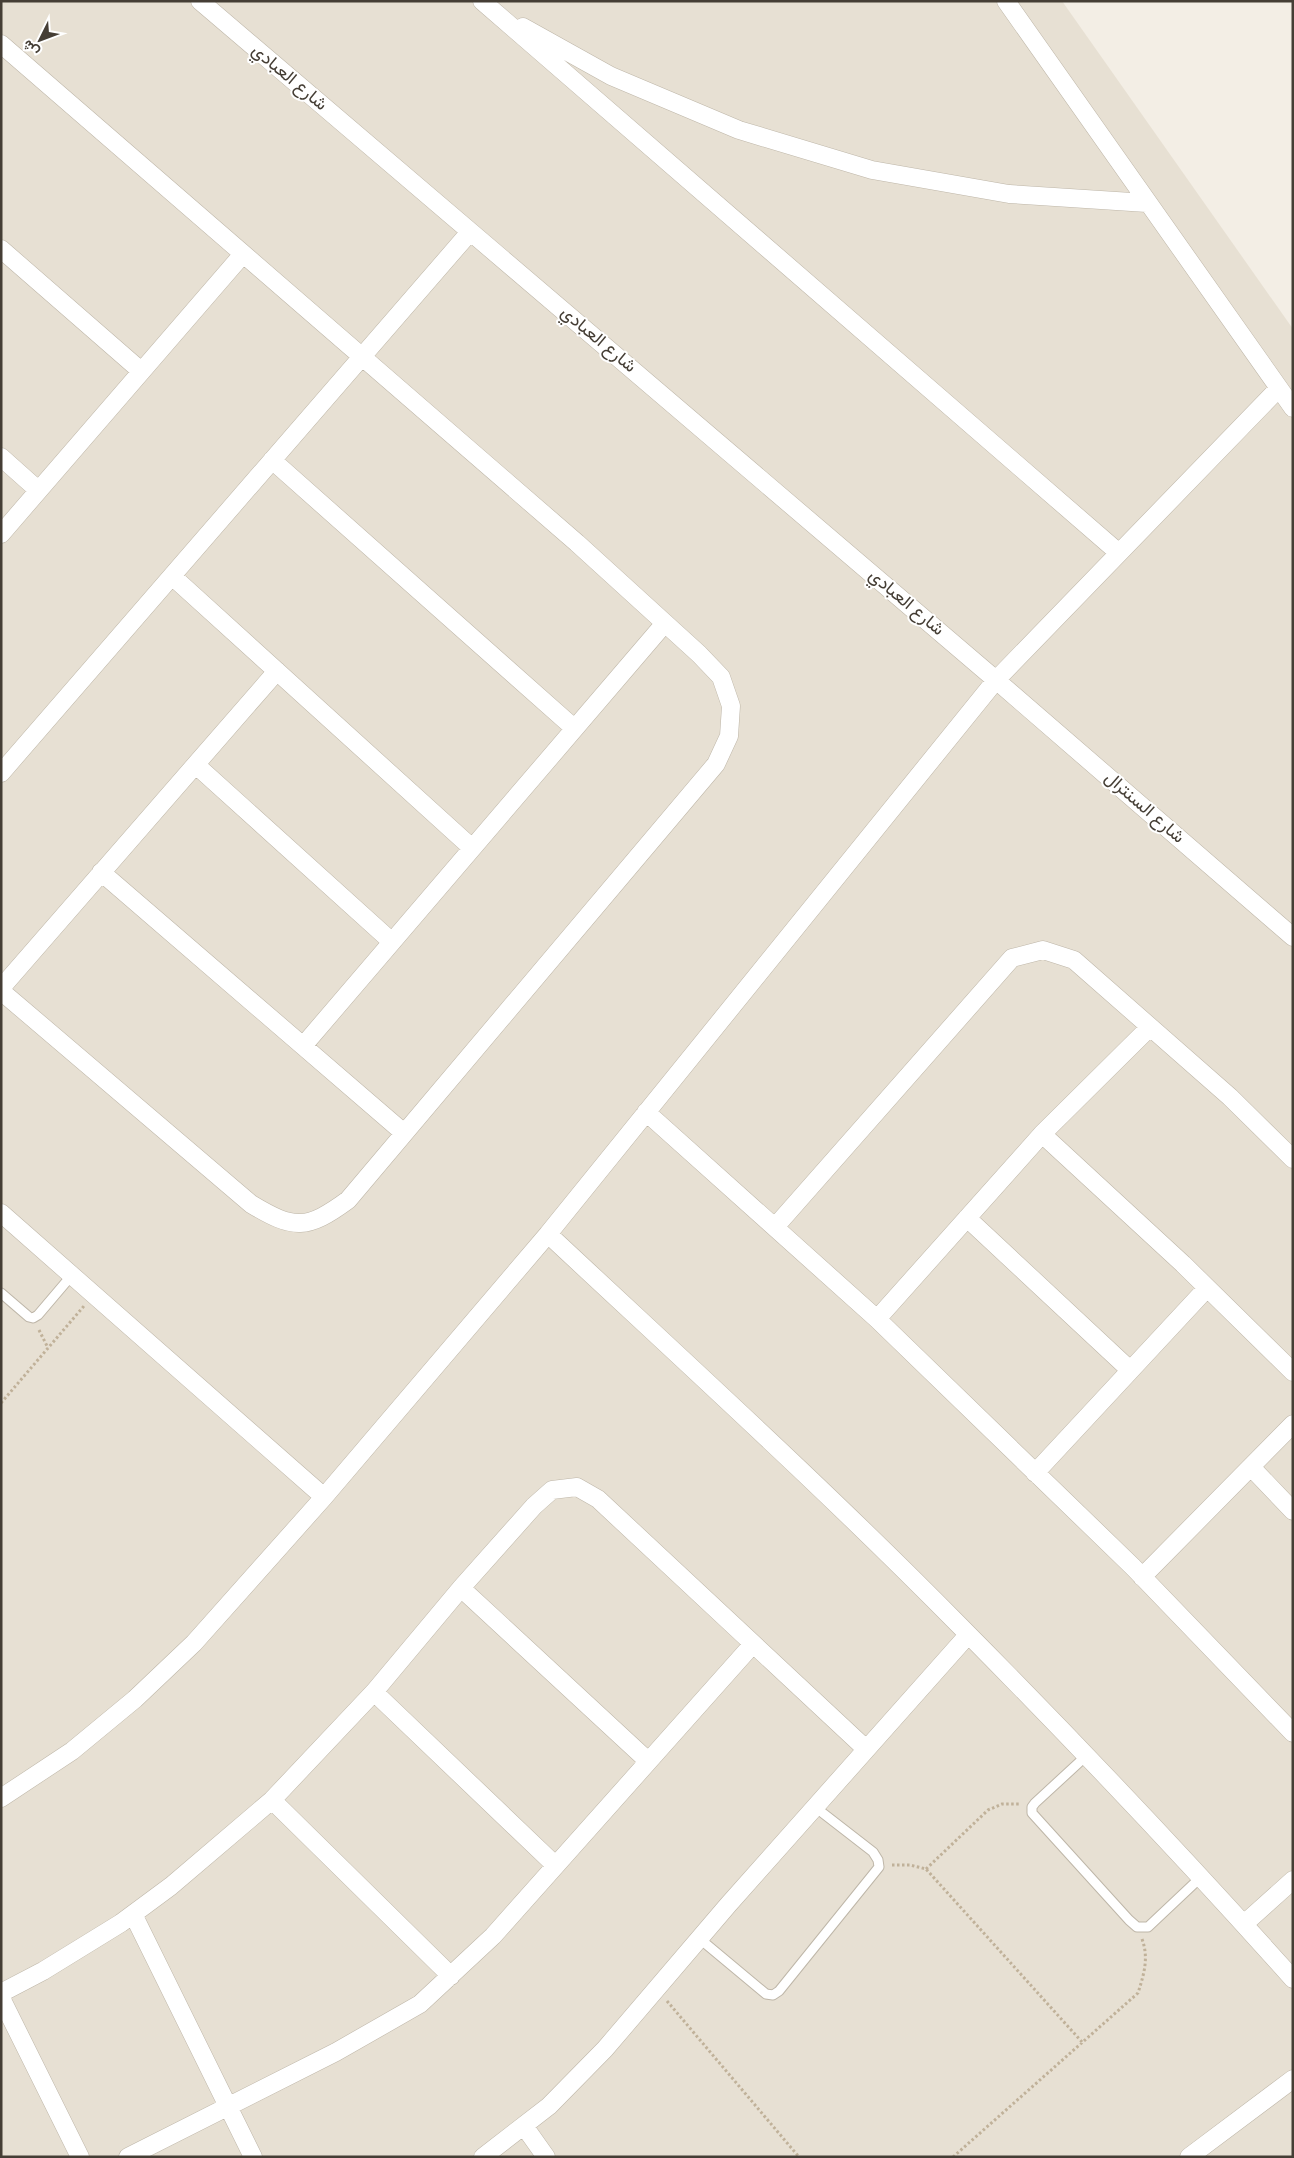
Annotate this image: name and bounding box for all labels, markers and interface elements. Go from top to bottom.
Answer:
north arrow [15,15,65,65]
text: ش [19,36,43,60]
street label: شارع العبادي [245,40,332,118]
street label: شارع العبادي [554,302,641,380]
street label: شارع العبادي [862,565,949,643]
street label: شارع السنترال [1099,767,1189,849]

